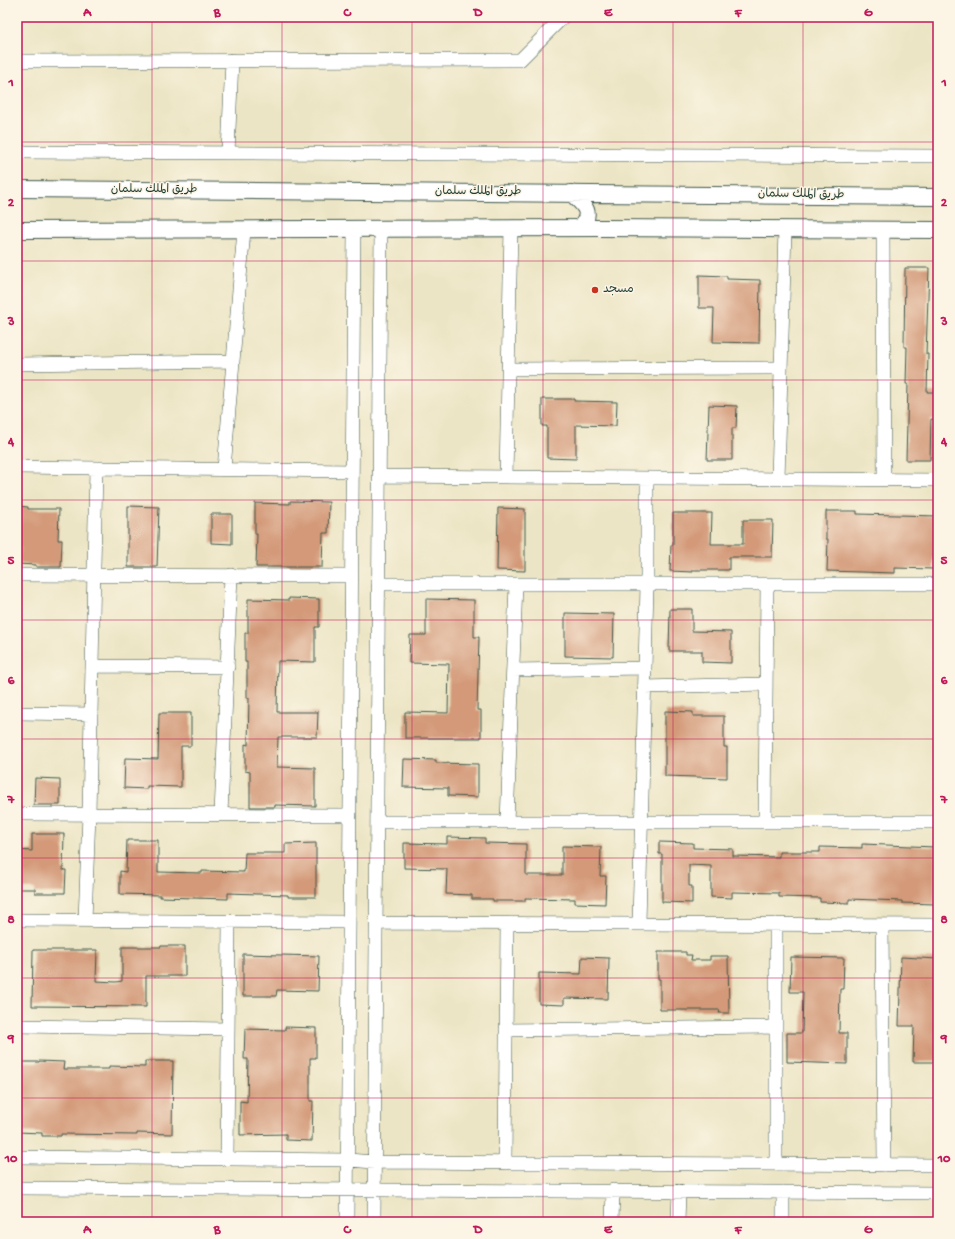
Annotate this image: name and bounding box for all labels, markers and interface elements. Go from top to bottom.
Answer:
text: A [82,6,92,21]
text: B [213,6,222,21]
text: C [342,6,352,21]
text: D [473,6,483,21]
text: E [604,6,613,21]
text: F [734,6,743,21]
text: G [864,6,873,21]
text: 1 [7,76,14,91]
text: 1 [940,76,947,91]
street label: طريق الملك سلمان [111,183,197,197]
street label: طريق الملك سلمان [435,185,521,199]
street label: طريق الملك سلمان [758,187,844,203]
text: 2 [8,196,15,211]
text: 2 [941,196,948,211]
place label: مسجد [603,283,634,297]
marker: مسجد [590,285,600,295]
text: 3 [7,315,15,330]
text: 3 [940,315,948,330]
text: 4 [7,435,15,450]
text: 4 [940,435,948,450]
text: 5 [8,554,15,569]
text: 5 [941,554,948,569]
text: 6 [8,674,15,689]
text: 6 [941,674,948,689]
text: 7 [7,793,16,808]
text: 7 [940,793,949,808]
text: 8 [7,913,15,928]
text: 8 [940,913,948,928]
text: 9 [7,1032,15,1047]
text: 9 [940,1032,948,1047]
text: 10 [4,1152,18,1167]
text: 10 [937,1152,951,1167]
text: A [82,1223,92,1238]
text: B [213,1223,222,1238]
text: C [342,1223,352,1238]
text: D [473,1223,483,1238]
text: E [604,1223,613,1238]
text: F [734,1223,743,1238]
text: G [864,1223,873,1238]

